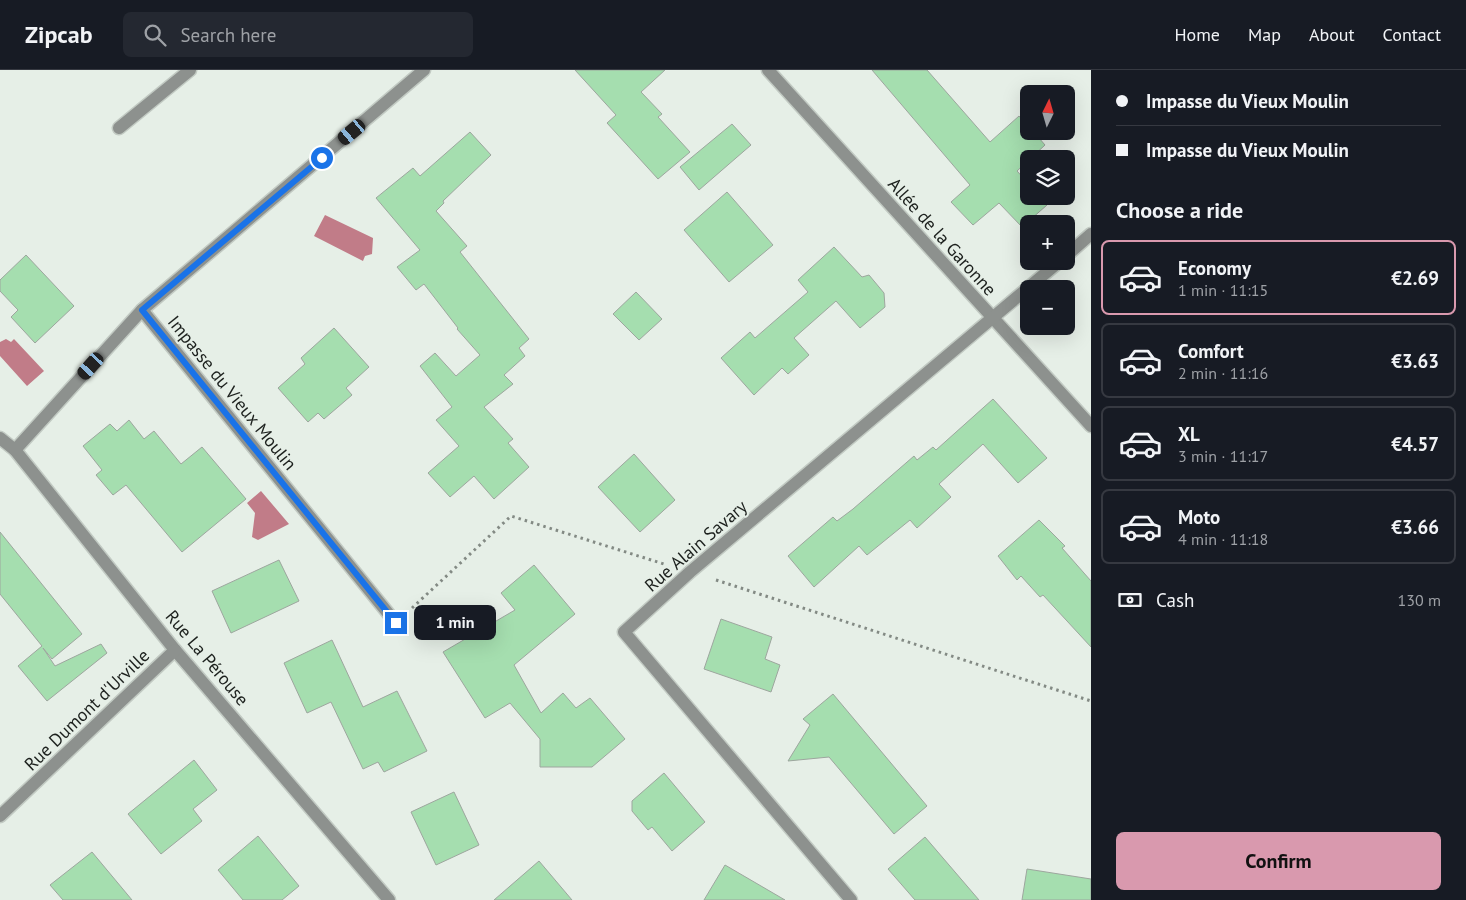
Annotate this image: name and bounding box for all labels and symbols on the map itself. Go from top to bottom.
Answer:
north arrow [1020,85,1075,140]
car [335,117,368,147]
route start [311,147,333,169]
street label: Allée de la Garonne [883,173,1001,301]
street label: Impasse du Vieux Moulin [163,311,302,475]
car [75,350,106,382]
street label: Rue Alain Savary [640,494,752,596]
street label: Rue La Pérouse [161,605,254,710]
callout: 1 min [414,606,496,640]
route end [385,612,407,634]
street label: Rue Dumont d'Urville [19,644,154,775]

